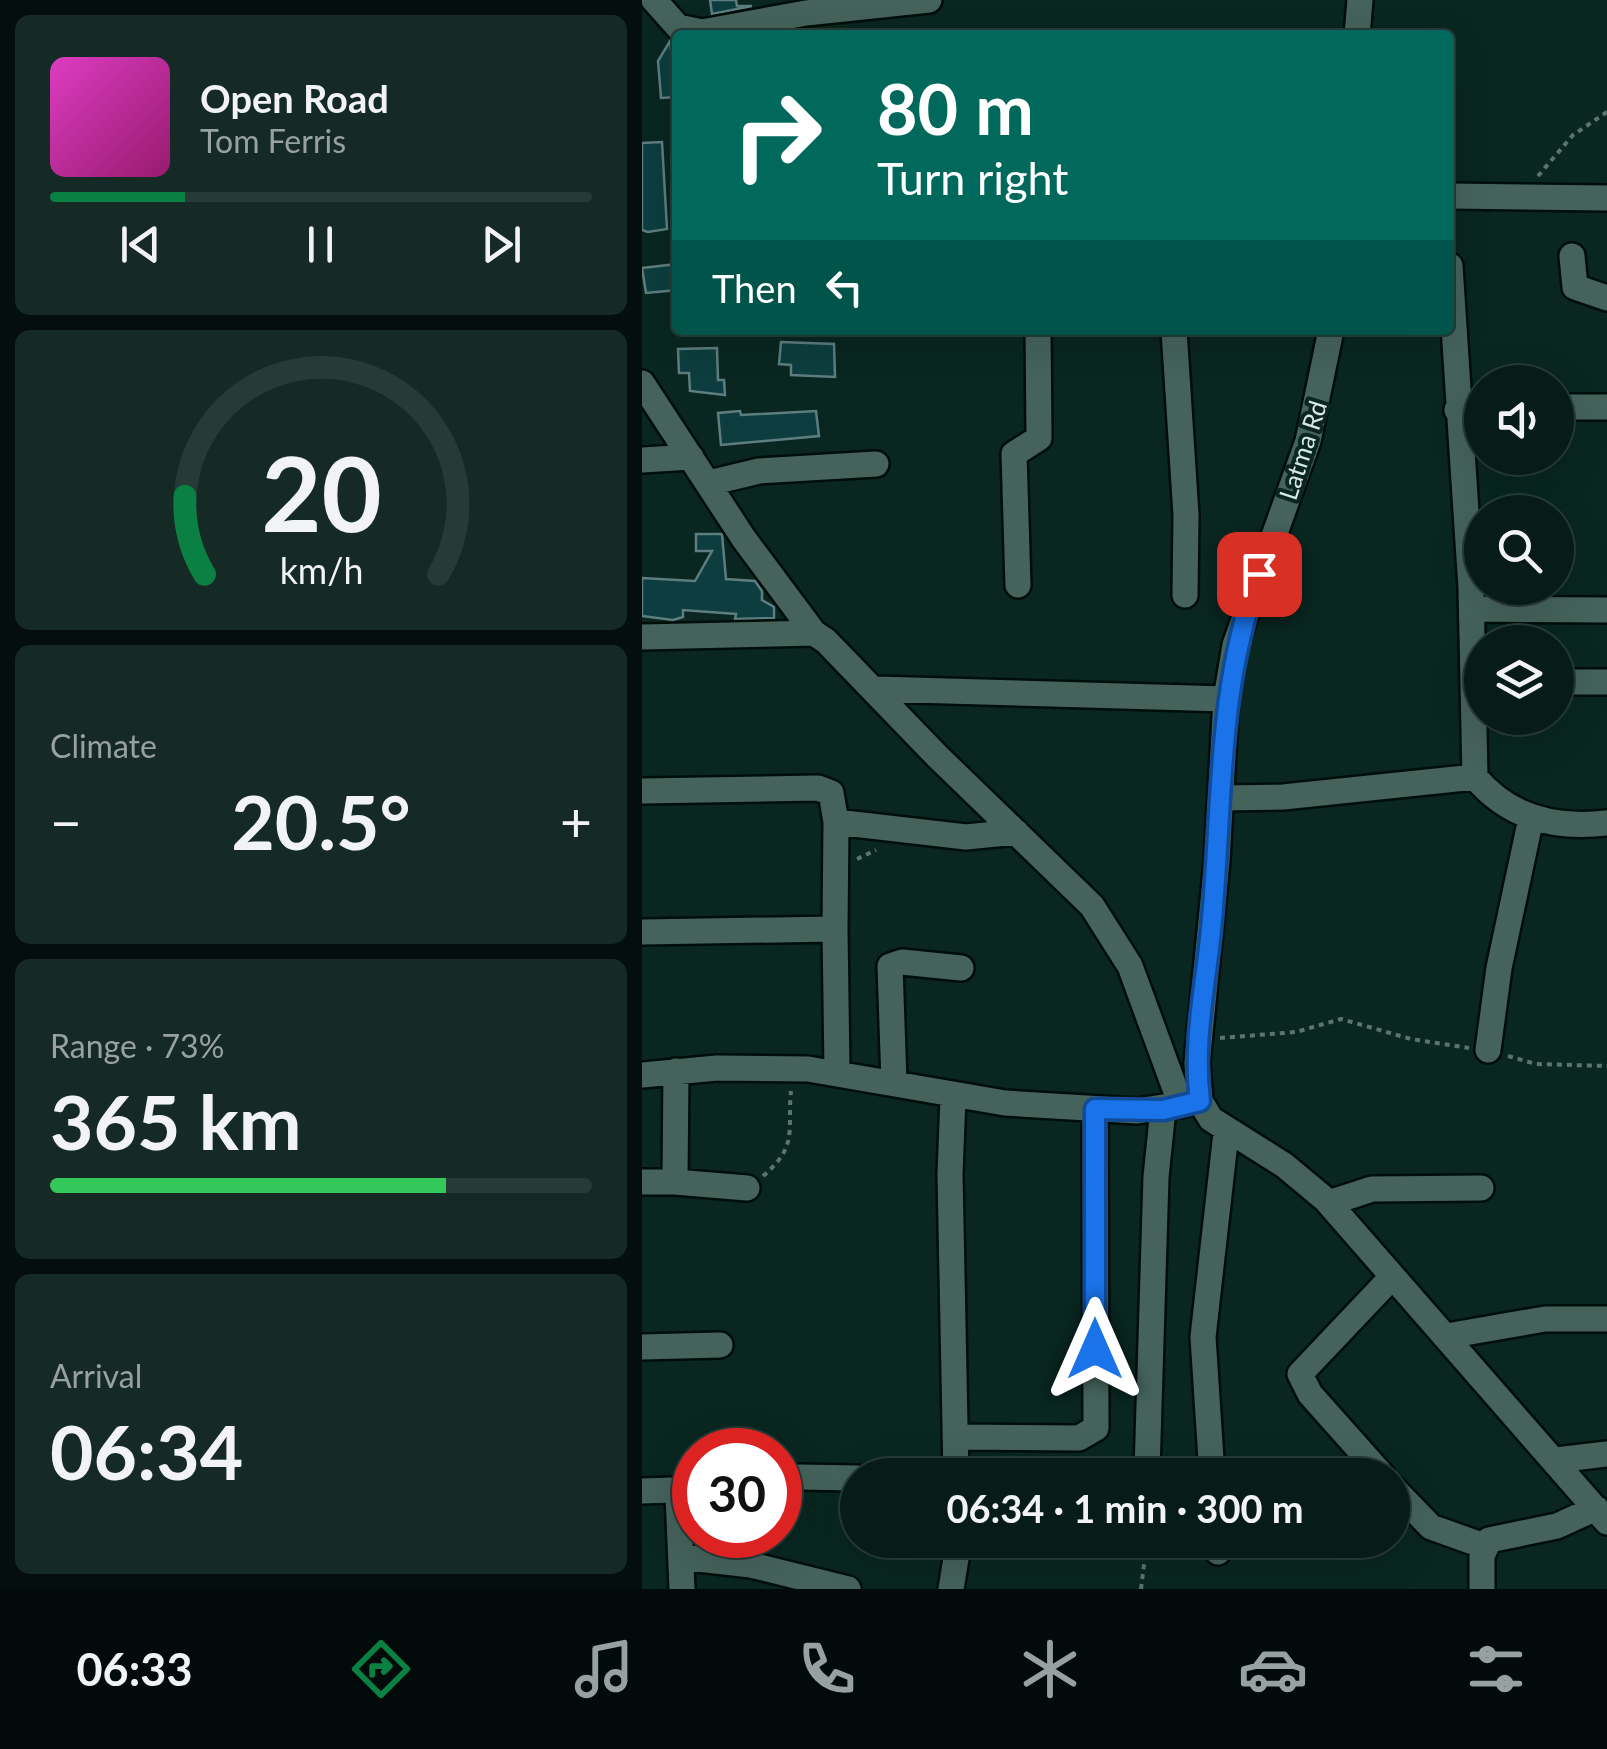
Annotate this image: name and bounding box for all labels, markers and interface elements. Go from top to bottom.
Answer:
text: 80 m [877,66,1034,150]
icon: right [712,70,842,200]
text: Open Road [200,75,389,121]
text: Tom Ferris [200,121,346,160]
text: Turn right [877,151,1068,205]
icon: previous [113,217,168,272]
icon: pause [293,217,348,272]
icon: next [474,217,529,272]
icon: left [817,260,872,315]
text: Then [712,265,797,311]
map controls [1464,365,1574,735]
button: sound [1464,365,1574,475]
street label: Latma Rd [1272,397,1332,503]
text: 20 [261,429,381,554]
button: search [1464,495,1574,605]
pin [1217,532,1302,617]
icon: arrive [1232,547,1287,602]
text: km/h [279,549,363,592]
button: layers [1464,625,1574,735]
text: Climate [50,726,157,765]
text: 20.5° [231,776,411,866]
text: − [50,788,82,854]
text: + [560,788,592,854]
text: Range · 73% [50,1026,224,1065]
text: 365 km [50,1076,302,1166]
position arrow [1043,1297,1147,1401]
text: Arrival [50,1356,142,1395]
text: 06:34 [50,1406,243,1496]
speed limit sign: 30 [672,1428,802,1558]
text: 06:34 · 1 min · 300 m [946,1485,1304,1531]
icon: directions [346,1634,416,1704]
icon: music [569,1634,639,1704]
icon: phone [792,1634,862,1704]
icon: climate [1015,1634,1085,1704]
icon: car [1238,1634,1308,1704]
icon: filters [1461,1634,1531,1704]
text: 06:33 [77,1642,193,1696]

